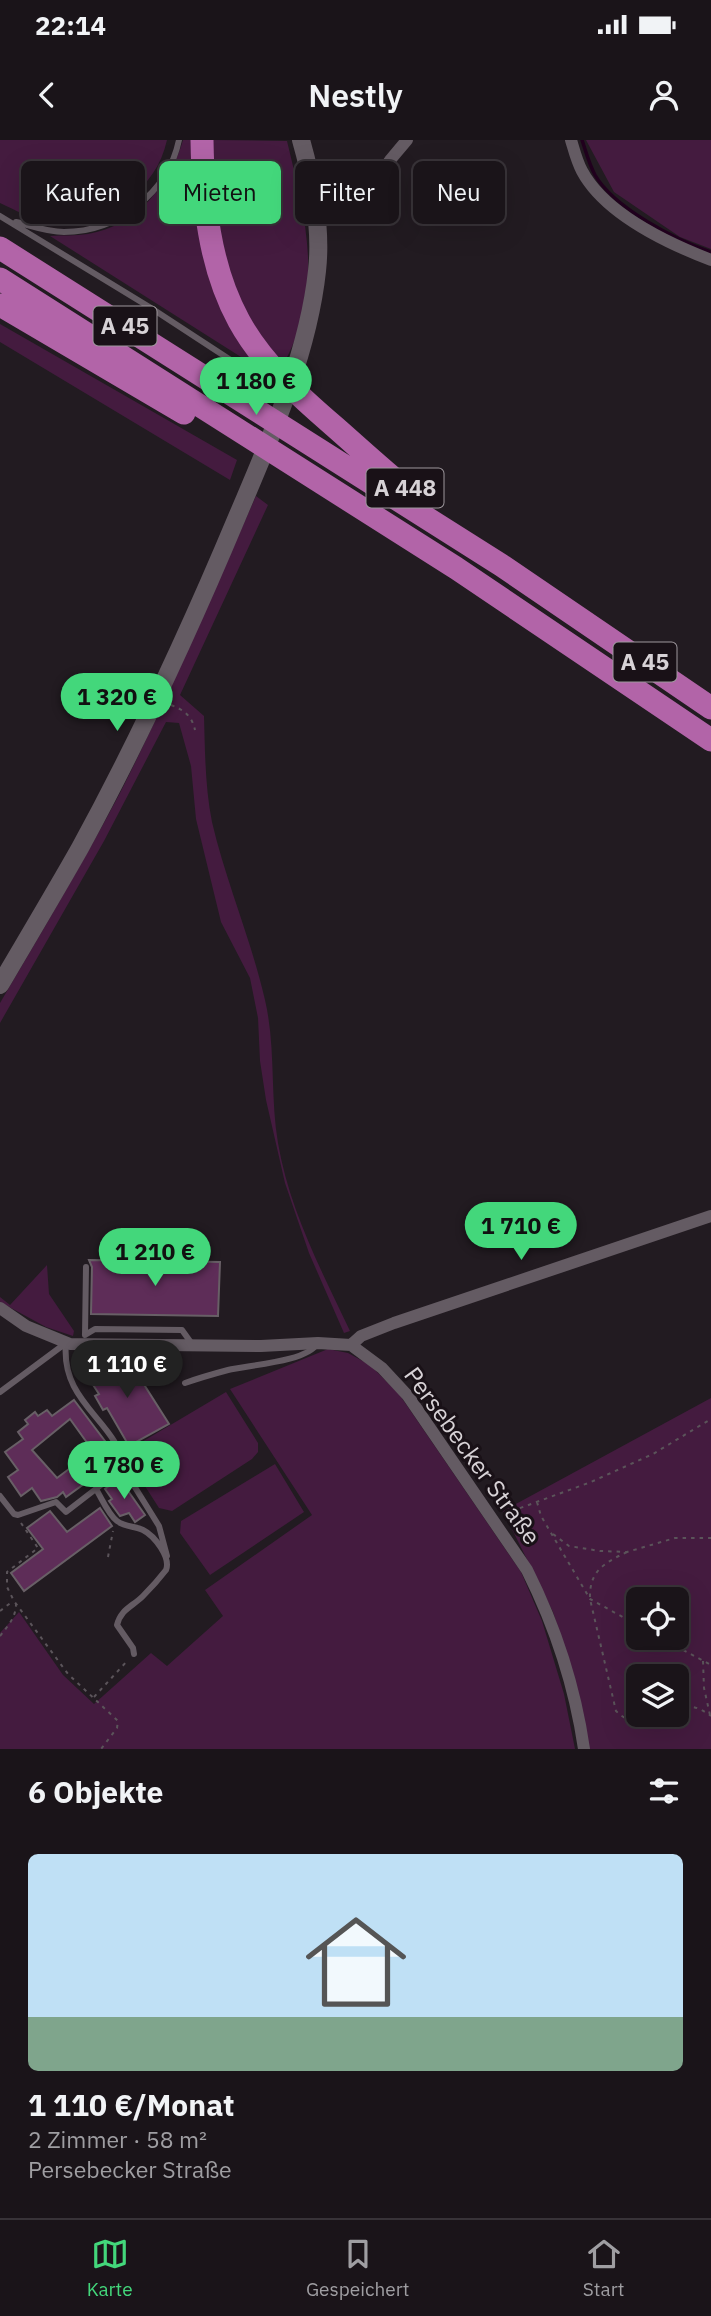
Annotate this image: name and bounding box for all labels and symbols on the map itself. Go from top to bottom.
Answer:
road number: A 45 [94,307,156,346]
pin: 1 180 € [191,358,321,417]
road number: A 448 [366,468,444,508]
road number: A 45 [614,642,676,682]
pin: 1 320 € [52,674,182,733]
pin: 1 710 € [456,1202,586,1262]
pin: 1 210 € [90,1228,220,1288]
pin: 1 110 € [62,1340,192,1400]
street label: Persebecker Straße [397,1360,548,1551]
pin: 1 780 € [59,1442,189,1501]

